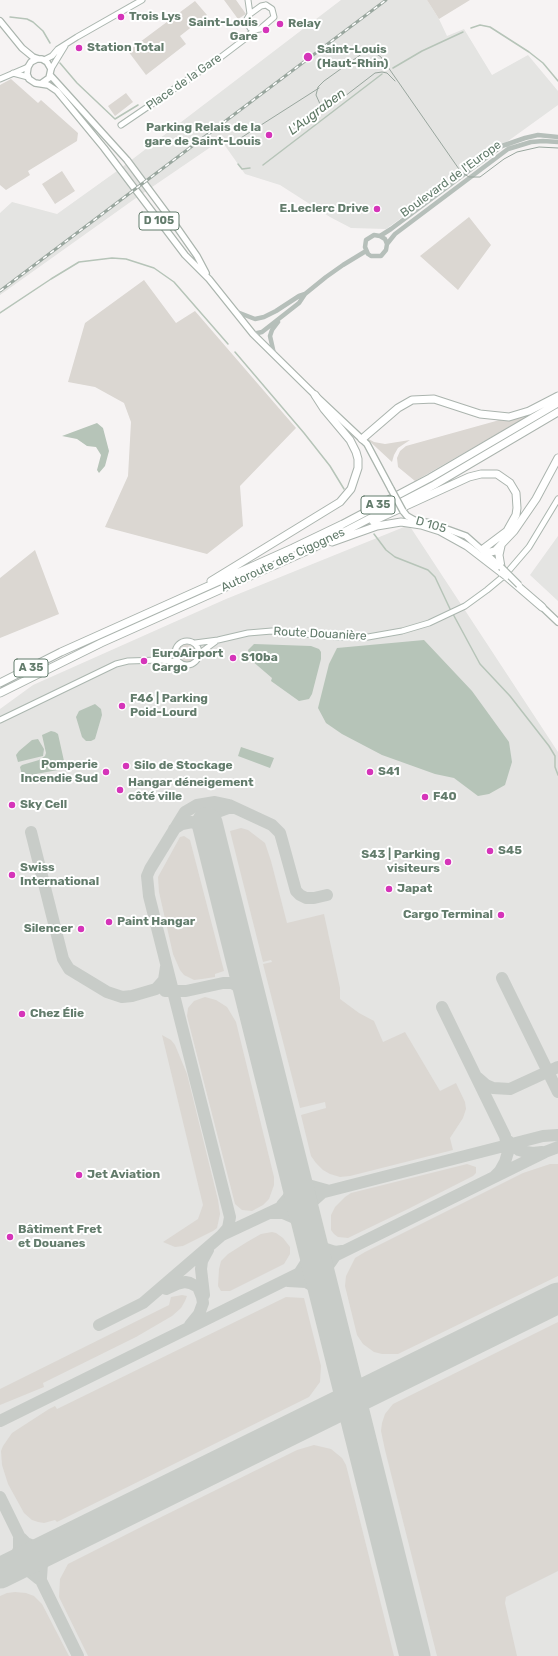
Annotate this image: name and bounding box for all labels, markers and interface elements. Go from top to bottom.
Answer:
place label: Trois Lys [129,10,181,24]
marker: Trois Lys [116,12,126,22]
place label: Saint-Louis Gare [188,16,258,44]
place label: Relay [288,17,321,31]
marker: Relay [275,19,285,29]
marker: Saint-Louis Gare [261,25,271,35]
place label: Station Total [87,41,164,55]
marker: Station Total [74,43,84,53]
place label: Saint-Louis (Haut-Rhin) [317,43,388,71]
street label: Place de la Gare [144,51,224,113]
marker: Saint-Louis (Haut-Rhin) [302,51,314,63]
water label: L'Augraben [285,85,349,139]
place label: Parking Relais de la gare de Saint-Louis [144,121,261,149]
marker: Parking Relais de la gare de Saint-Louis [264,130,274,140]
street label: Boulevard de l'Europe [398,138,504,220]
place label: E.Leclerc Drive [280,202,369,216]
marker: E.Leclerc Drive [372,204,382,214]
road number: D 105 [139,212,179,230]
road number: A 35 [361,496,395,514]
street label: D 105 [414,514,448,536]
street label: Autoroute des Cigognes [219,525,347,595]
street label: Route Douanière [273,624,367,644]
place label: EuroAirport Cargo [152,647,223,675]
place label: S10ba [241,651,278,665]
marker: S10ba [228,653,238,663]
marker: EuroAirport Cargo [139,656,149,666]
road number: A 35 [14,659,48,677]
place label: F46 | Parking Poid-Lourd [130,692,208,720]
marker: F46 | Parking Poid-Lourd [117,701,127,711]
place label: Pomperie Incendie Sud [21,758,98,786]
place label: Silo de Stockage [134,759,233,773]
marker: Silo de Stockage [121,761,131,771]
place label: S41 [378,765,400,779]
marker: Pomperie Incendie Sud [101,767,111,777]
marker: S41 [365,767,375,777]
place label: Hangar déneigement côté ville [128,776,254,804]
marker: Hangar déneigement côté ville [115,785,125,795]
place label: F40 [433,790,457,804]
marker: F40 [420,792,430,802]
place label: Sky Cell [20,798,67,812]
marker: Sky Cell [7,800,17,810]
place label: S45 [498,844,522,858]
marker: S45 [485,846,495,856]
place label: S43 | Parking visiteurs [361,848,440,876]
marker: S43 | Parking visiteurs [443,857,453,867]
place label: Swiss International [20,861,99,889]
marker: Swiss International [7,870,17,880]
place label: Japat [397,882,432,896]
marker: Japat [384,884,394,894]
place label: Cargo Terminal [403,908,493,922]
marker: Cargo Terminal [496,910,506,920]
place label: Paint Hangar [117,915,195,929]
marker: Paint Hangar [104,917,114,927]
place label: Silencer [24,922,73,936]
marker: Silencer [76,924,86,934]
place label: Chez Élie [30,1007,84,1021]
marker: Chez Élie [17,1009,27,1019]
place label: Jet Aviation [87,1168,160,1182]
marker: Jet Aviation [74,1170,84,1180]
place label: Bâtiment Fret et Douanes [18,1223,102,1251]
marker: Bâtiment Fret et Douanes [5,1232,15,1242]

